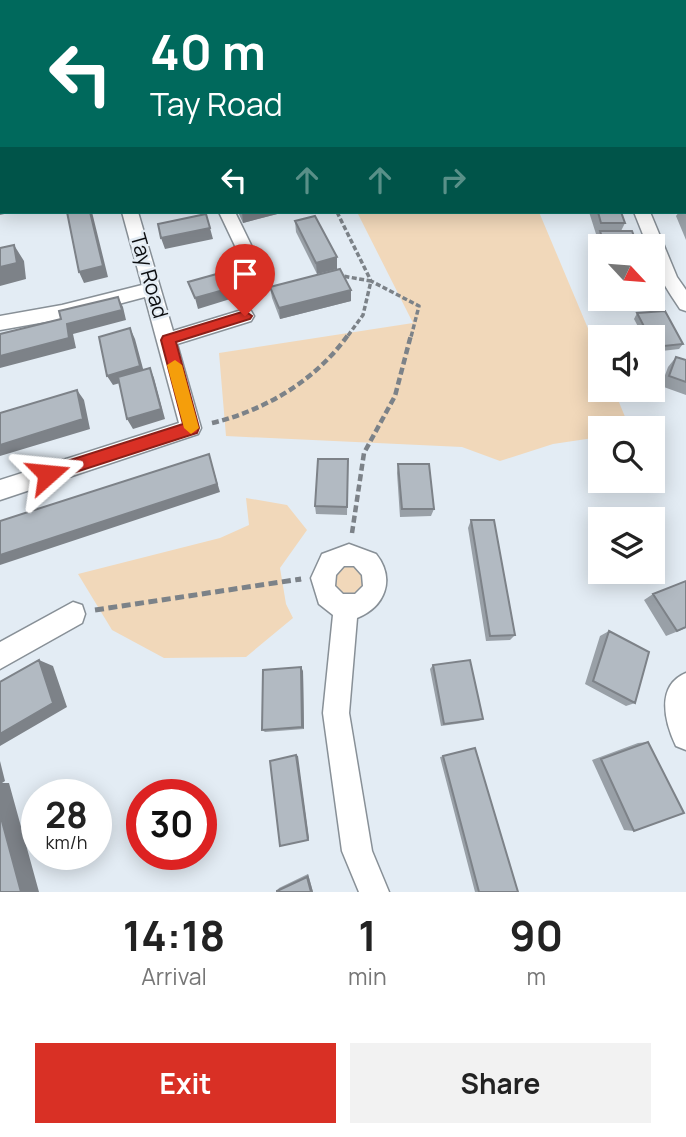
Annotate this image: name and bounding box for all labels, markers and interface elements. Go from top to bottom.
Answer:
text: 40 m [150,18,266,85]
icon: left [35,28,126,119]
text: Tay Road [150,82,283,126]
icon: left [215,161,253,199]
icon: ahead [288,161,326,199]
icon: ahead [361,161,399,199]
icon: right [434,161,472,199]
street label: Tay Road [124,230,175,321]
north arrow [588,234,665,312]
map controls [588,234,665,584]
pin [215,244,275,316]
icon: arrive [226,255,264,293]
button: sound [588,325,665,402]
button: search [588,416,665,493]
position arrow [11.0,437,85.0,511]
button: layers [588,507,665,584]
speed limit sign: 30 [126,779,217,870]
text: 28 [45,791,88,839]
text: km/h [46,830,87,854]
text: 14:18 [123,906,225,964]
text: 1 [358,906,377,964]
text: 90 [509,906,563,964]
text: Arrival [141,960,207,992]
text: min [348,960,387,992]
text: m [527,960,546,992]
button: Exit [35,1043,336,1123]
button: Share [350,1043,651,1123]

